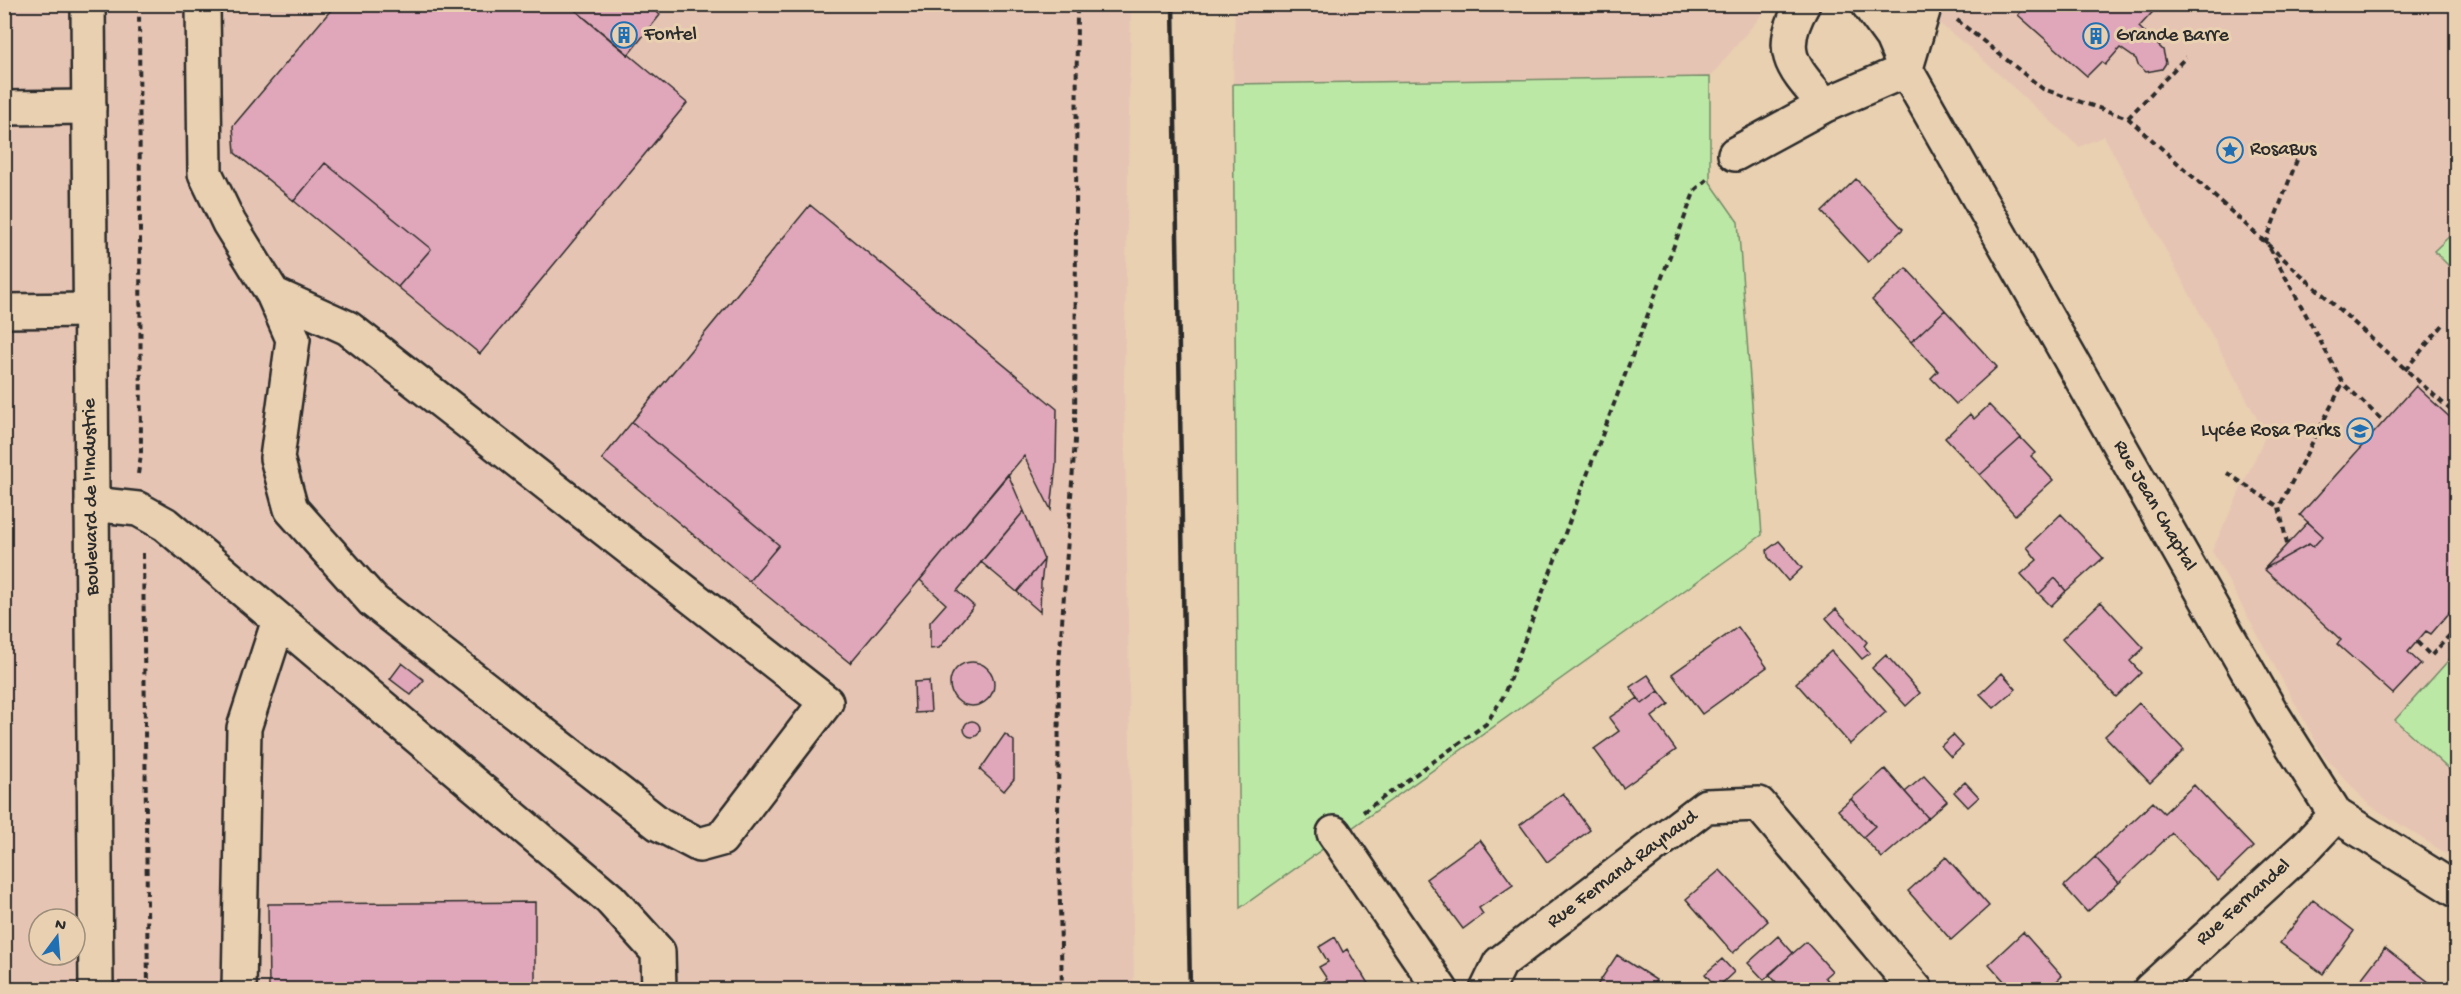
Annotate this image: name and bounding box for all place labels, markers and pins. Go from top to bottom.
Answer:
building icon: Fontel [609,20,639,50]
building icon: Grande Barre [2081,21,2111,51]
place label: Fontel [643,24,697,47]
place label: Grande Barre [2116,25,2230,48]
place icon: RosaBus [2215,135,2245,165]
place label: RosaBus [2250,139,2317,162]
school or university icon: Lycée Rosa Parks [2345,416,2375,446]
place label: Lycée Rosa Parks [2201,420,2341,443]

